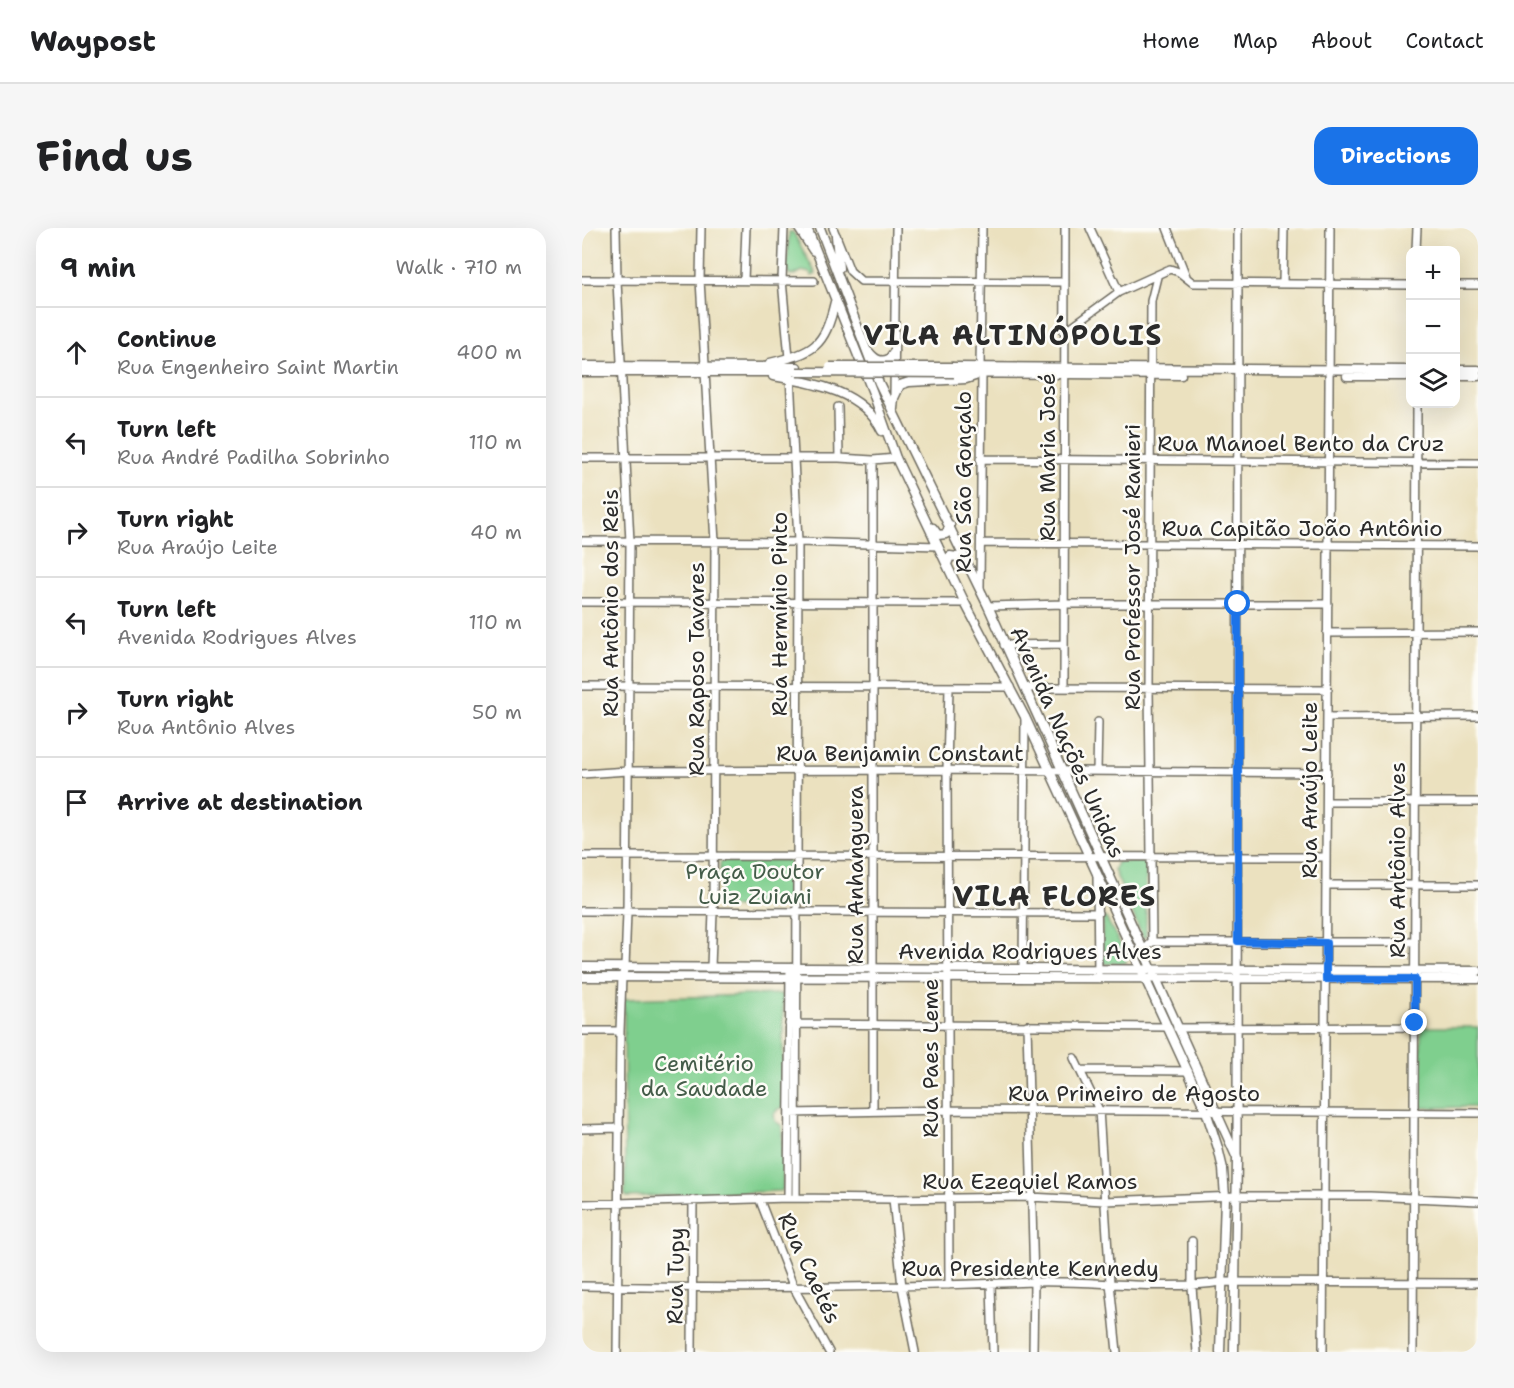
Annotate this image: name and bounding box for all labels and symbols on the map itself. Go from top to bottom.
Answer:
district label: VILA ALTINÓPOLIS [863,315,1163,354]
street label: Rua Maria José [1033,373,1062,541]
street label: Rua São Gonçalo [949,391,978,573]
street label: Rua Professor José Ranieri [1118,424,1147,710]
street label: Rua Manoel Bento da Cruz [1157,429,1445,458]
street label: Rua Antônio dos Reis [596,489,625,717]
street label: Rua Hermínio Pinto [765,512,794,716]
street label: Rua Capitão João Antônio [1161,514,1443,543]
street label: Rua Raposo Tavares [682,562,711,776]
route start [1224,590,1250,616]
street label: Avenida Nações Unidas [1003,622,1132,862]
street label: Rua Araújo Leite [1295,702,1324,878]
street label: Rua Benjamin Constant [776,739,1024,768]
street label: Rua Antônio Alves [1383,762,1412,958]
street label: Rua Anhanguera [841,785,870,964]
park label: Praça Doutor Luiz Zuiani [685,857,825,911]
district label: VILA FLORES [953,877,1157,915]
street label: Avenida Rodrigues Alves [898,937,1162,966]
street label: Rua Paes Leme [916,978,945,1138]
route end [1401,1009,1427,1035]
park label: Cemitério da Saudade [641,1049,767,1103]
street label: Rua Primeiro de Agosto [1008,1079,1260,1108]
street label: Rua Ezequiel Ramos [922,1167,1138,1196]
street label: Rua Caetés [771,1208,848,1328]
street label: Rua Tupy [660,1227,691,1325]
street label: Rua Presidente Kennedy [901,1254,1159,1283]

